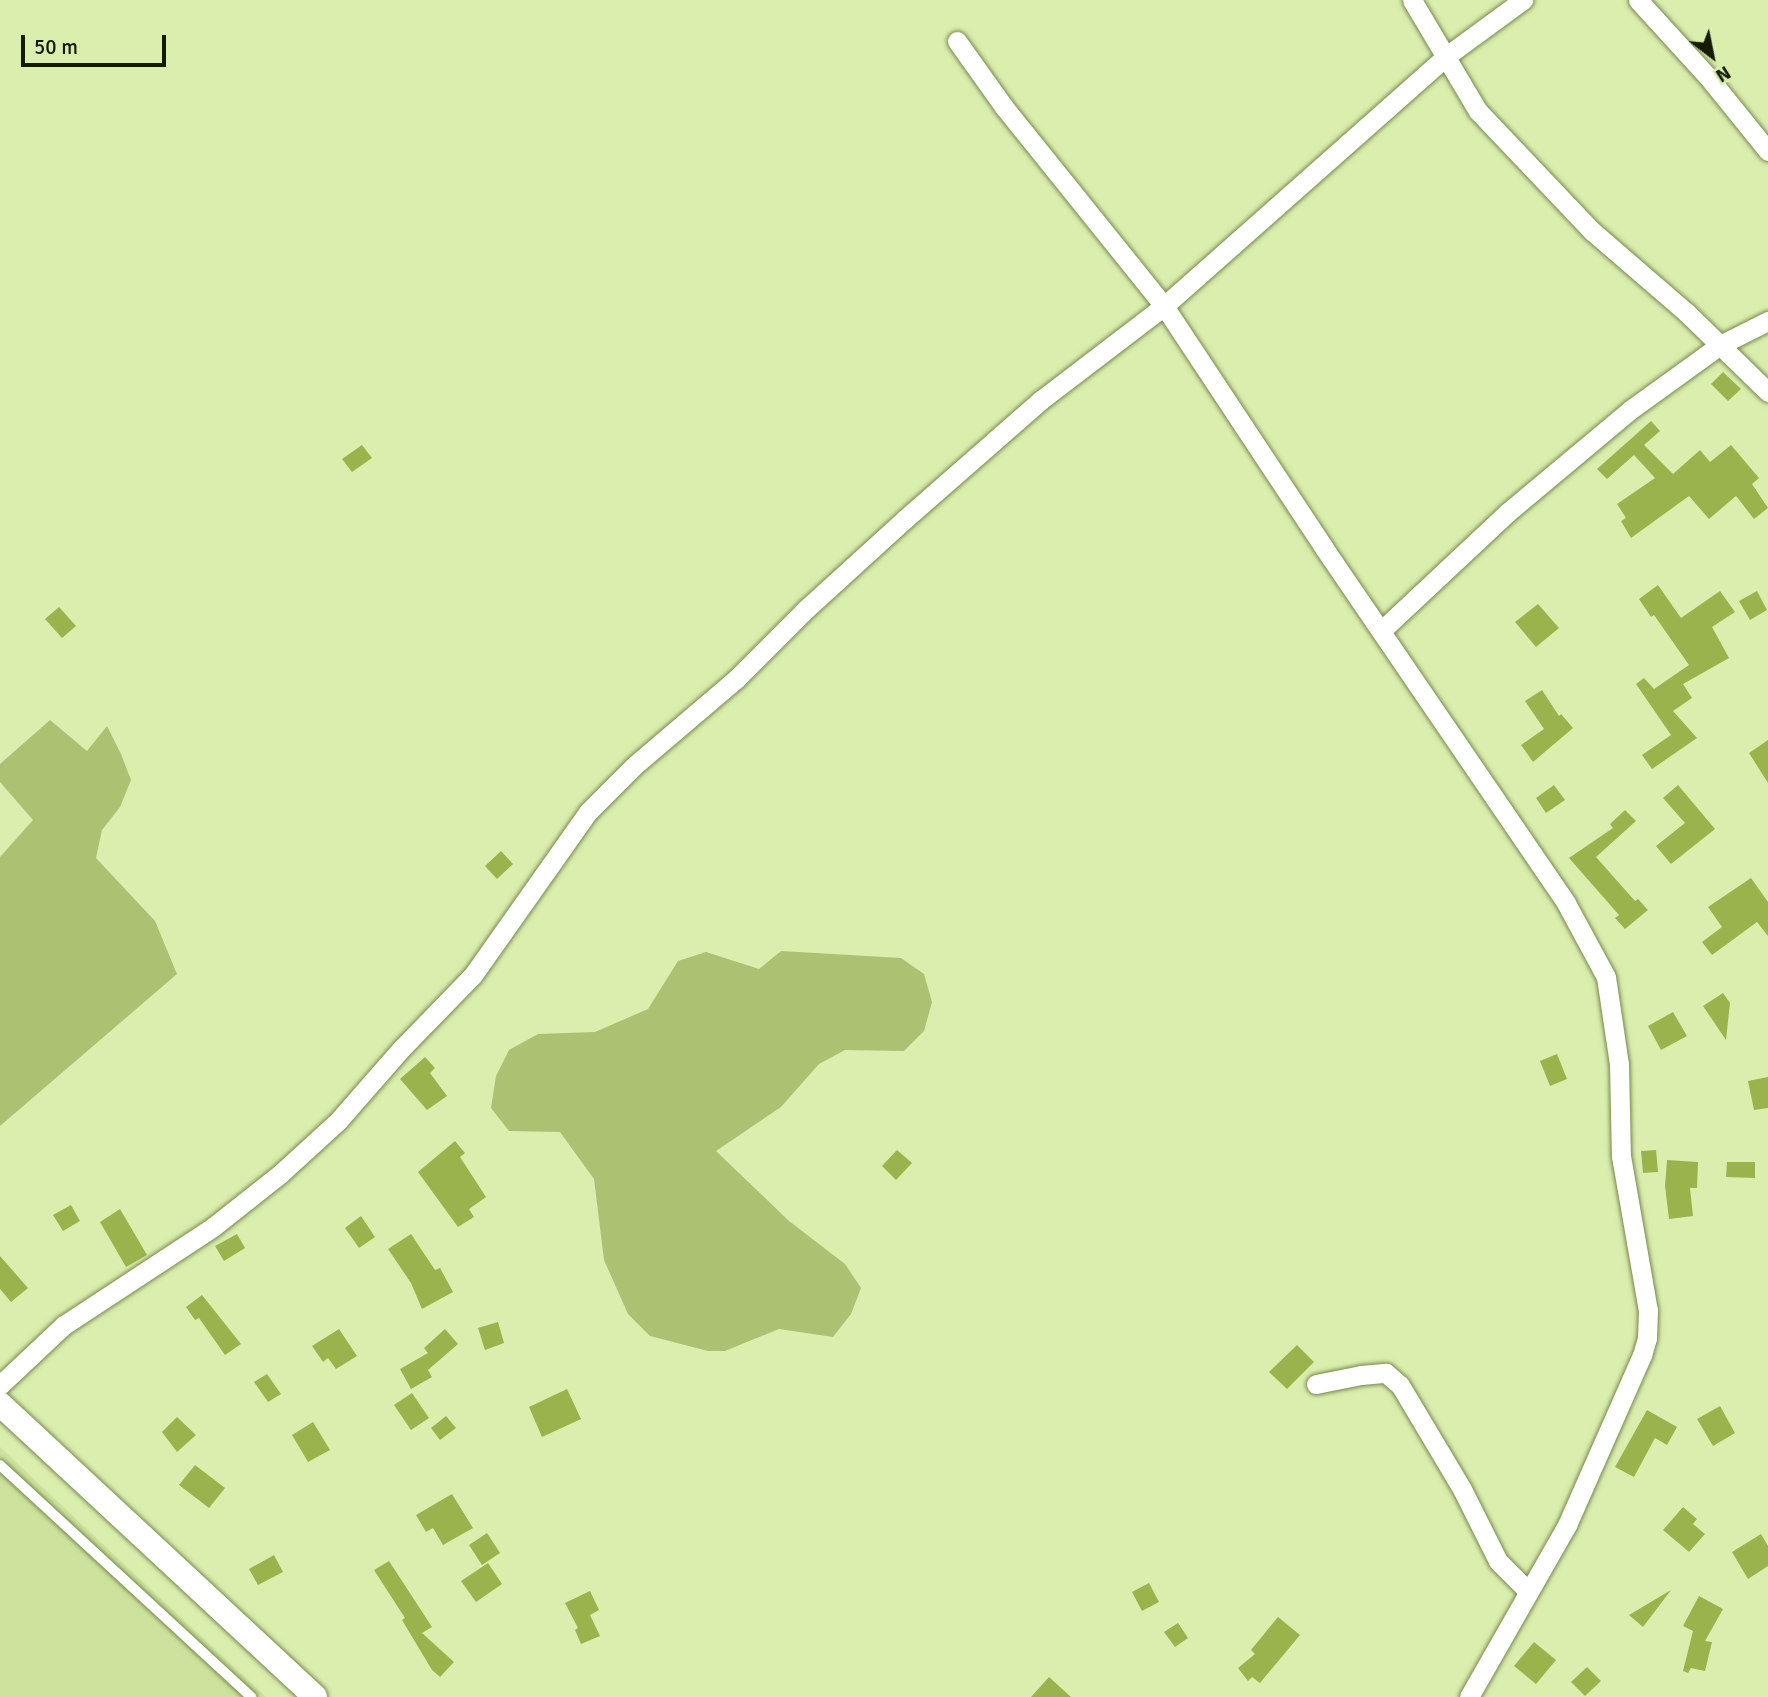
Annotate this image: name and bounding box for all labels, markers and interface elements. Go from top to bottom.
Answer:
scale bar [24,21,170,65]
north arrow [1677,21,1747,91]
text: 50 m [34,34,78,60]
text: N [1711,60,1735,87]

